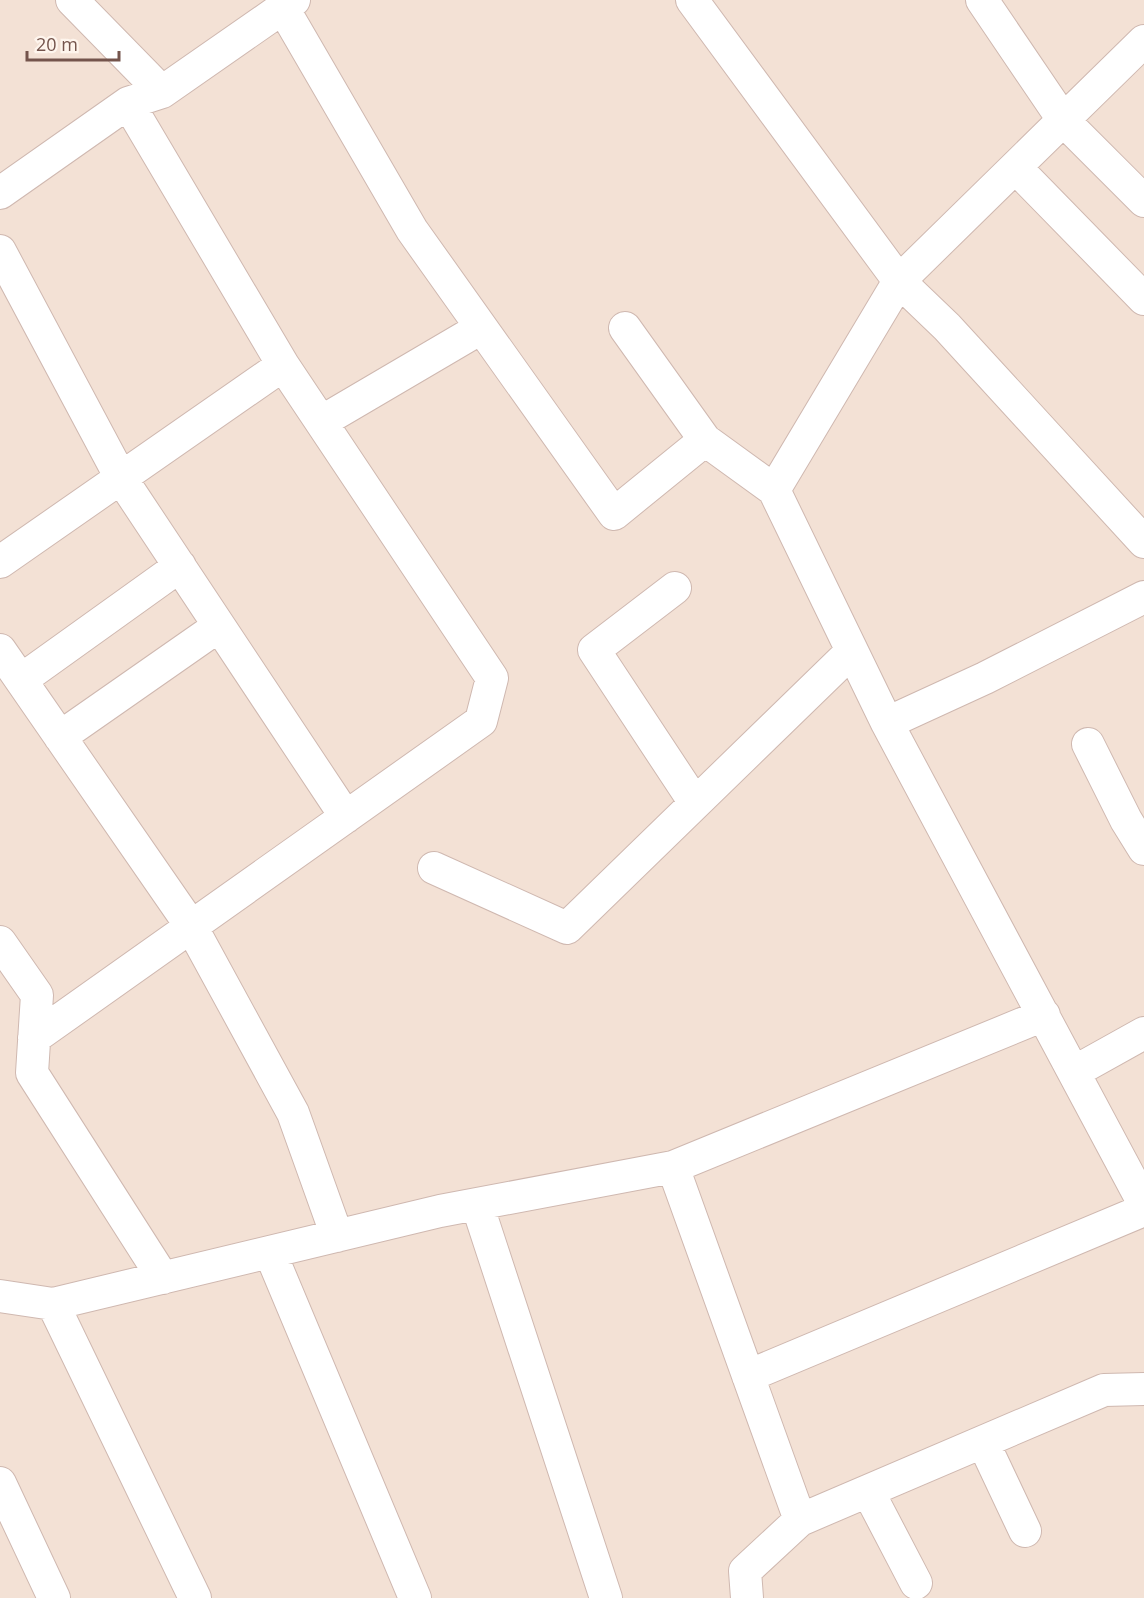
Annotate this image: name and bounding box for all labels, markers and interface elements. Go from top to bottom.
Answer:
scale bar [27,24,118,62]
text: 20 m [36,32,78,56]

